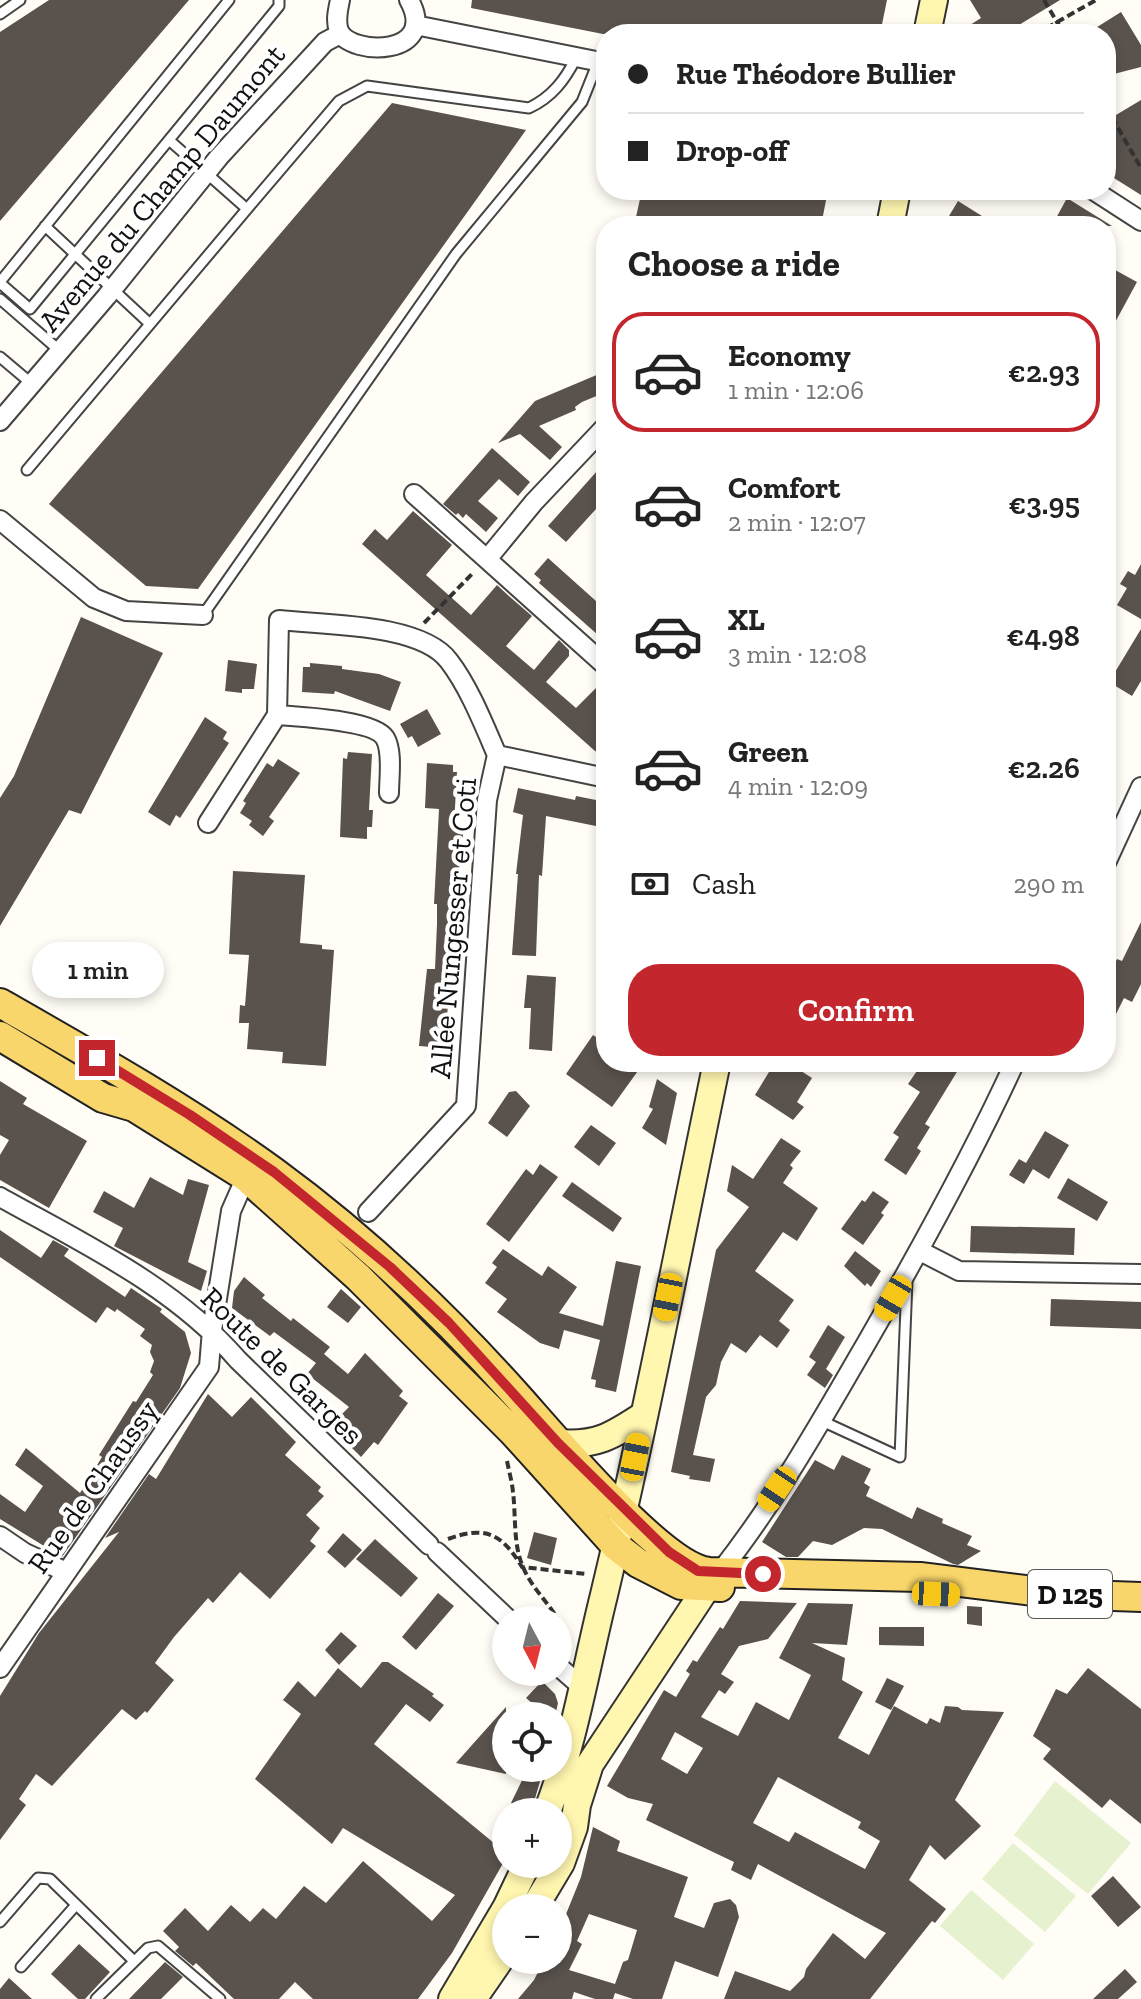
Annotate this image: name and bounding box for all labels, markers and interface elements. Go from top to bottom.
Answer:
street label: Avenue du Champ Daumont [31,37,293,339]
text: Rue Théodore Bullier [676,56,956,92]
text: Drop-off [676,133,788,169]
text: Choose a ride [628,242,840,285]
icon: car [632,336,704,408]
text: Economy [728,338,851,374]
text: €2.93 [1008,354,1080,390]
text: 1 min · 12:06 [728,374,864,406]
icon: car [632,468,704,540]
text: Comfort [728,470,840,506]
text: €3.95 [1008,486,1080,522]
text: 2 min · 12:07 [728,506,866,538]
icon: car [632,600,704,672]
text: XL [728,602,765,638]
text: €4.98 [1007,618,1080,654]
text: 3 min · 12:08 [728,638,867,670]
icon: car [632,732,704,804]
text: Green [728,734,808,770]
text: €2.26 [1008,750,1080,786]
text: 4 min · 12:09 [728,770,868,802]
street label: Allée Nungesser et Coti [422,776,484,1080]
icon: cash [628,862,672,906]
text: Cash [692,866,756,902]
text: 290 m [1013,868,1084,900]
callout: 1 min [31,942,163,998]
text: 1 min [67,954,129,986]
button: Confirm [628,964,1084,1056]
route end [79,1040,115,1076]
car [652,1271,684,1323]
car [871,1271,915,1325]
street label: Route de Garges [193,1280,371,1452]
street label: Rue de Chaussy [20,1393,166,1580]
car [619,1431,651,1483]
car [754,1462,800,1516]
route start [745,1556,781,1592]
road number: D 125 [1028,1570,1112,1618]
car [912,1581,960,1607]
north arrow [492,1606,572,1686]
map controls [492,1606,572,1974]
button: locate [492,1702,572,1782]
button: + [492,1798,572,1878]
button: − [492,1894,572,1974]

